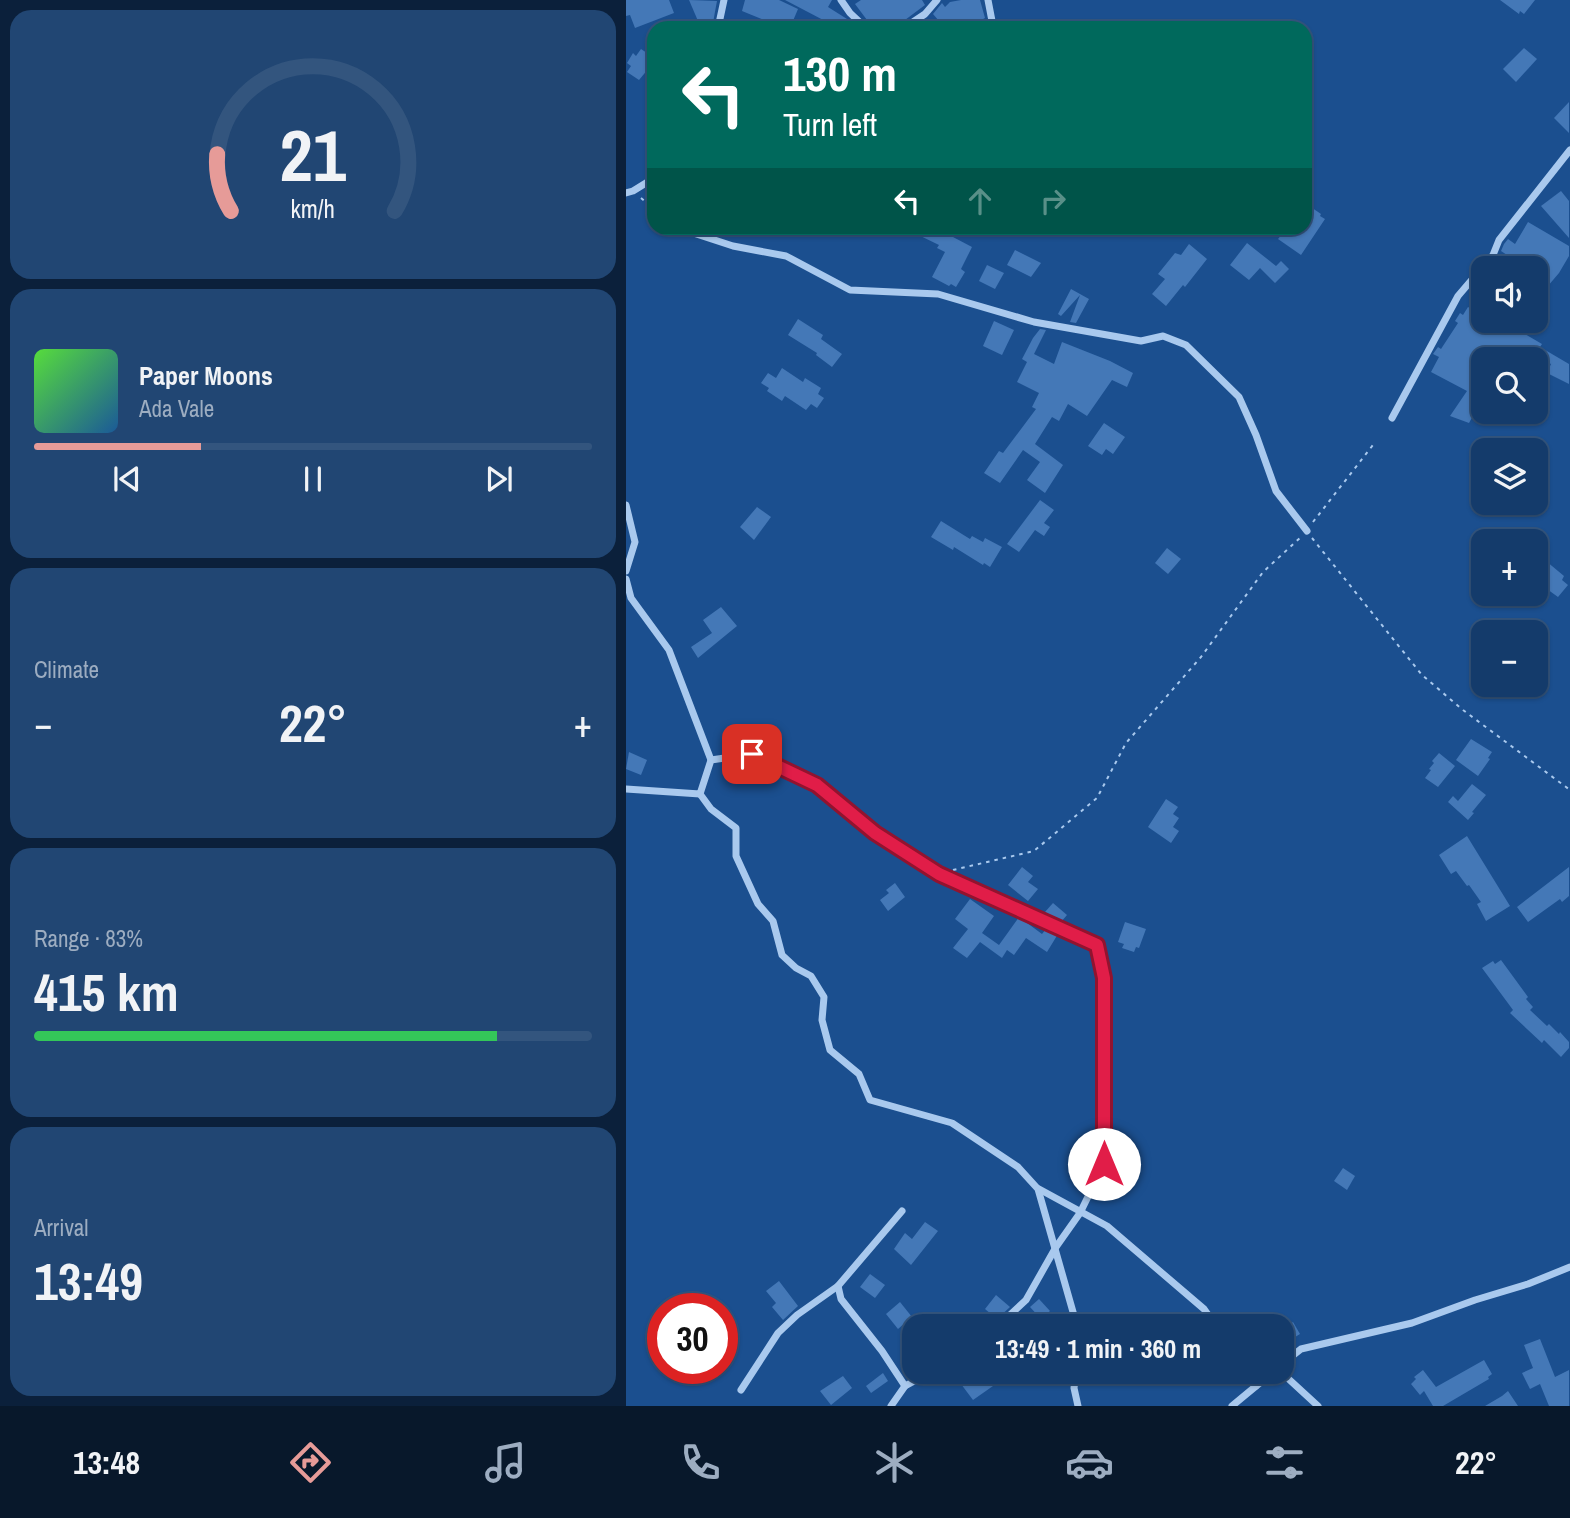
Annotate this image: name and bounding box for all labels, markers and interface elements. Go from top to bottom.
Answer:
text: 130 m [783,40,897,106]
icon: left [668,49,759,140]
text: Turn left [783,103,877,146]
text: 21 [280,106,347,204]
icon: left [888,182,926,220]
icon: ahead [961,182,999,220]
icon: right [1034,182,1072,220]
text: km/h [291,191,335,225]
map controls [1471,256,1548,697]
button: sound [1471,256,1548,333]
button: search [1471,347,1548,424]
text: Paper Moons [139,358,273,393]
text: Ada Vale [139,393,214,424]
button: layers [1471,438,1548,515]
icon: previous [108,460,146,498]
icon: pause [294,460,332,498]
icon: next [480,460,518,498]
button: + [1471,529,1548,606]
button: − [1471,620,1548,697]
text: Climate [34,654,99,685]
text: 22° [279,688,347,758]
text: − [34,698,52,749]
text: + [574,698,592,749]
pin [722,724,782,784]
icon: arrive [733,735,771,773]
text: Range · 83% [34,923,143,954]
text: 415 km [34,957,179,1027]
position arrow [1067,1127,1141,1201]
text: Arrival [34,1212,89,1243]
text: 13:49 [34,1246,143,1316]
speed limit sign: 30 [647,1293,738,1384]
text: 13:49 · 1 min · 360 m [995,1331,1201,1366]
icon: directions [286,1438,335,1487]
icon: music [481,1438,530,1487]
icon: phone [676,1438,725,1487]
icon: climate [870,1438,919,1487]
icon: car [1065,1438,1114,1487]
icon: filters [1260,1438,1309,1487]
text: 13:48 [73,1441,140,1484]
text: 22° [1455,1441,1497,1484]

